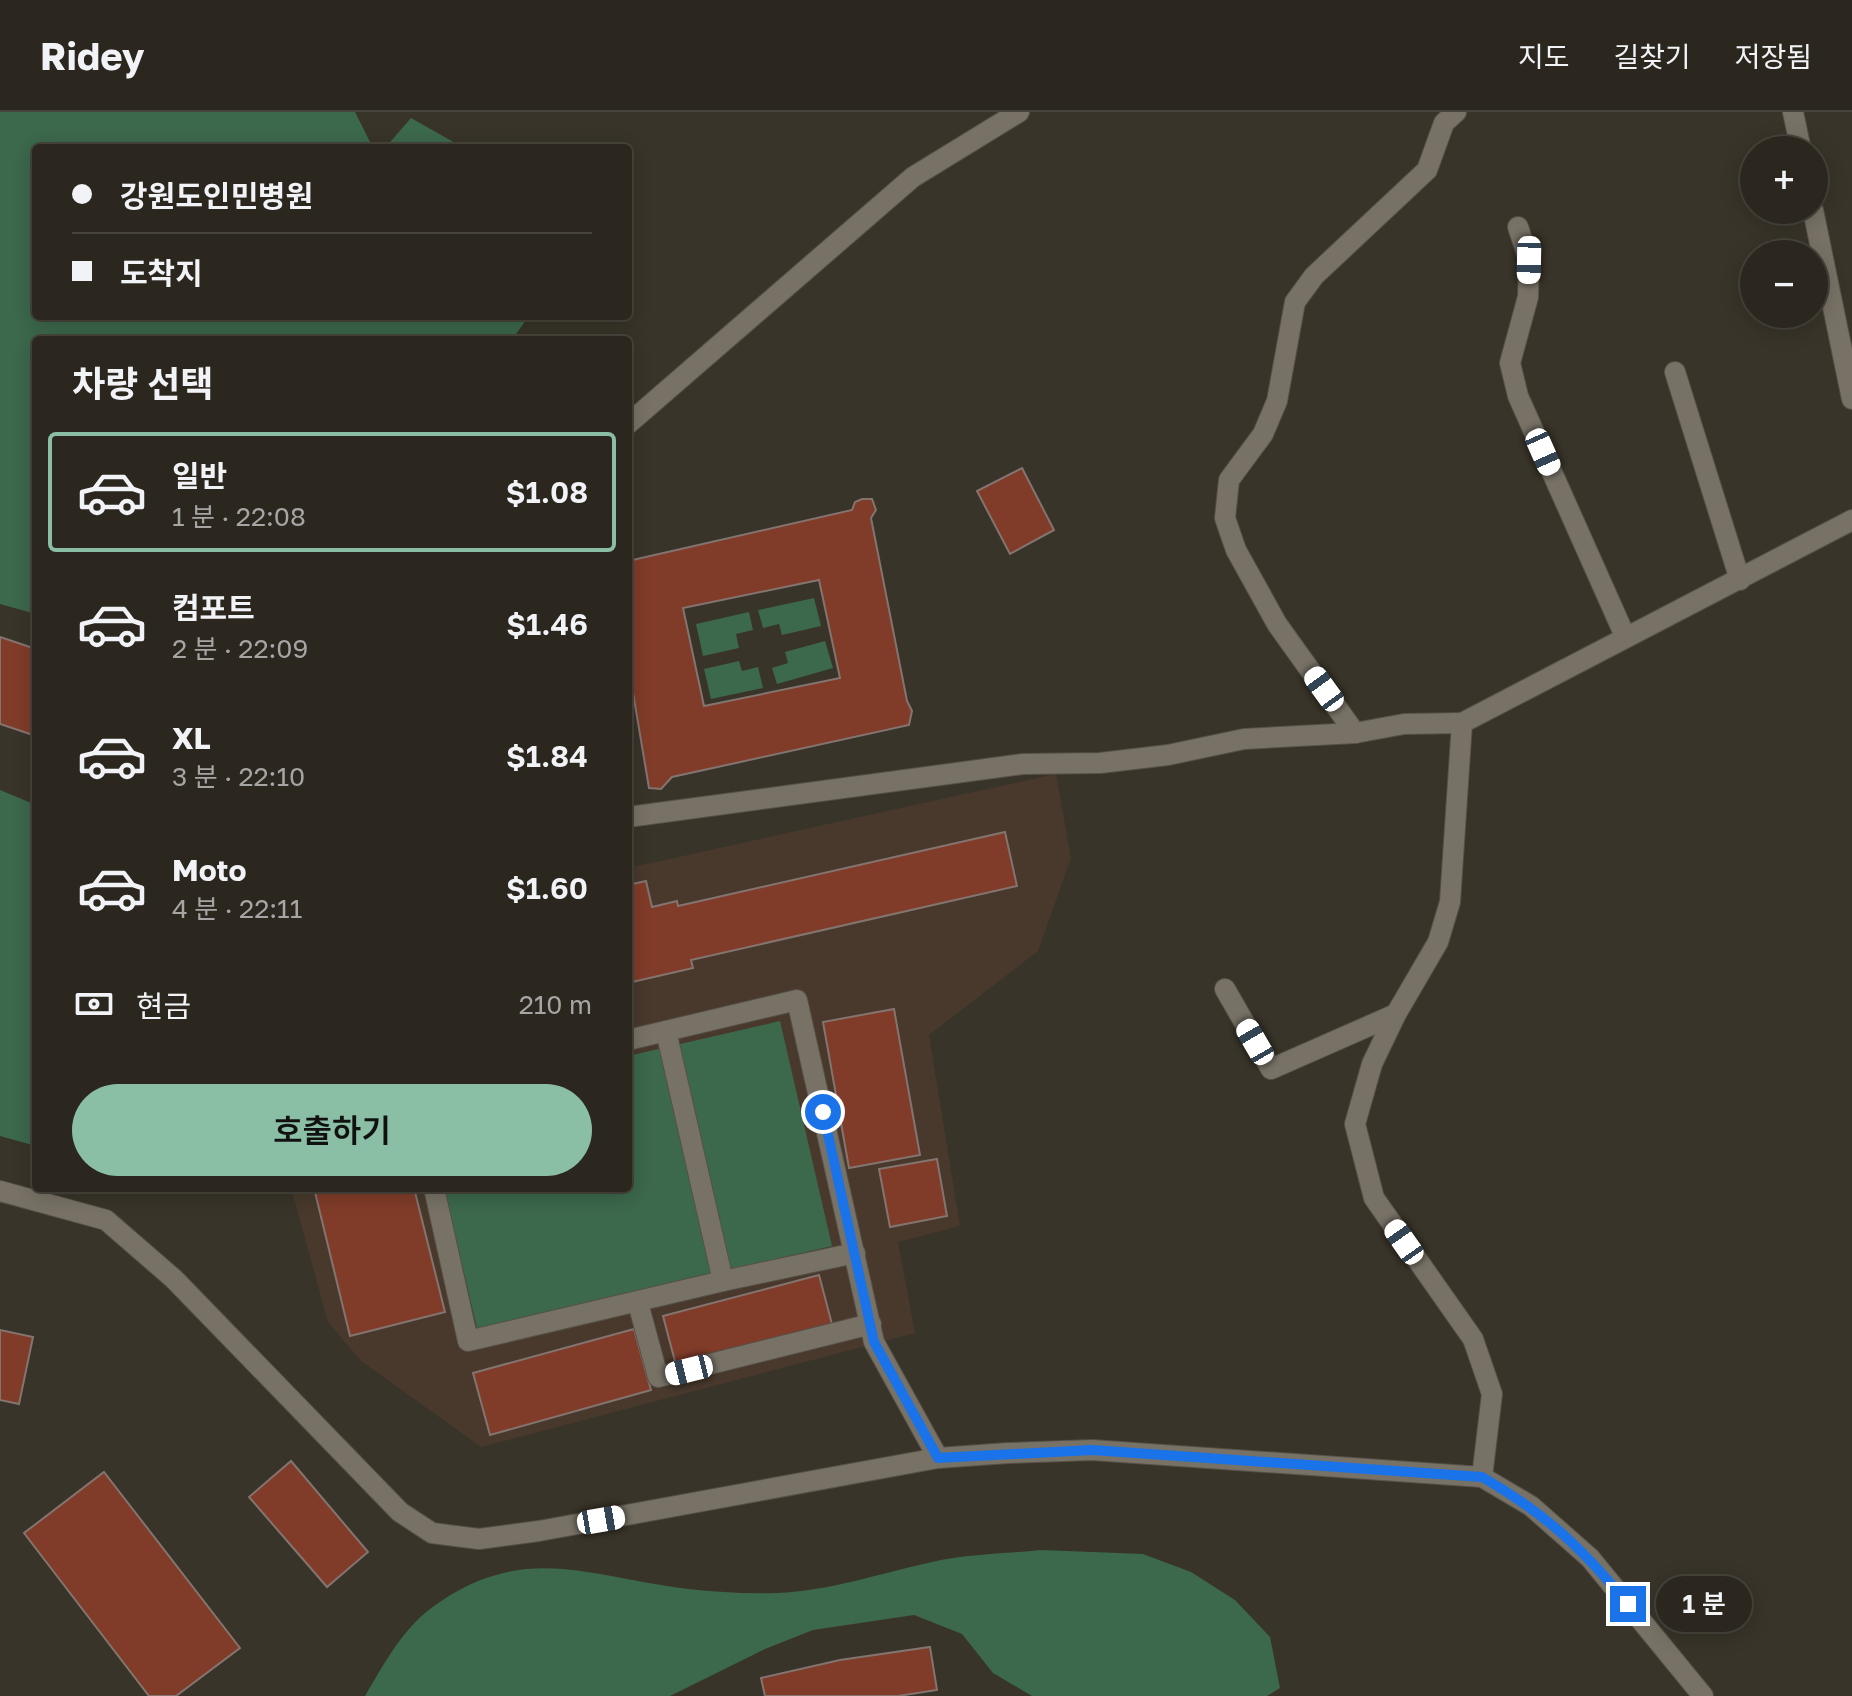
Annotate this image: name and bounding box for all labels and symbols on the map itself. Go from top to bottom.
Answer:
car [1517,236,1541,284]
car [1522,425,1564,479]
car [1300,663,1348,715]
car [1233,1015,1277,1069]
route start [805,1094,841,1130]
car [1380,1215,1428,1269]
car [663,1353,715,1387]
car [575,1504,627,1536]
callout: 1 분 [1656,1576,1752,1632]
route end [1610,1586,1646,1622]

